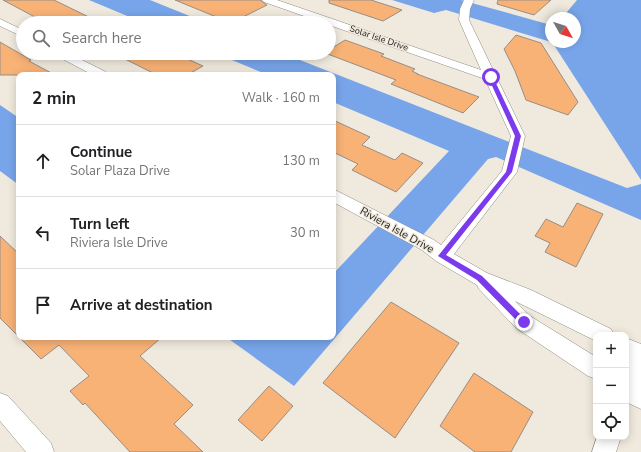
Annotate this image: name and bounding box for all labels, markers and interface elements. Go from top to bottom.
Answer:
north arrow [545,12,581,48]
search box [16,16,336,60]
street label: Solar Isle Drive [348,22,410,54]
icon: search [30,27,52,49]
text: Search here [62,28,142,48]
route start [482,68,500,86]
text: 2 min [32,87,76,110]
text: Walk · 160 m [242,89,320,107]
text: Continue [70,142,132,162]
icon: ahead [32,150,54,172]
text: 130 m [282,152,320,170]
text: Solar Plaza Drive [70,162,170,180]
street label: Riviera Isle Drive [357,203,437,257]
text: Turn left [70,214,129,234]
icon: left [32,222,54,244]
text: 30 m [290,224,320,242]
text: Riviera Isle Drive [70,234,168,252]
icon: arrive [32,294,54,316]
text: Arrive at destination [70,295,213,315]
route end [515,313,533,331]
map controls [593,332,629,440]
button: + [593,332,629,368]
button: − [593,368,629,404]
button: locate [593,404,629,440]

